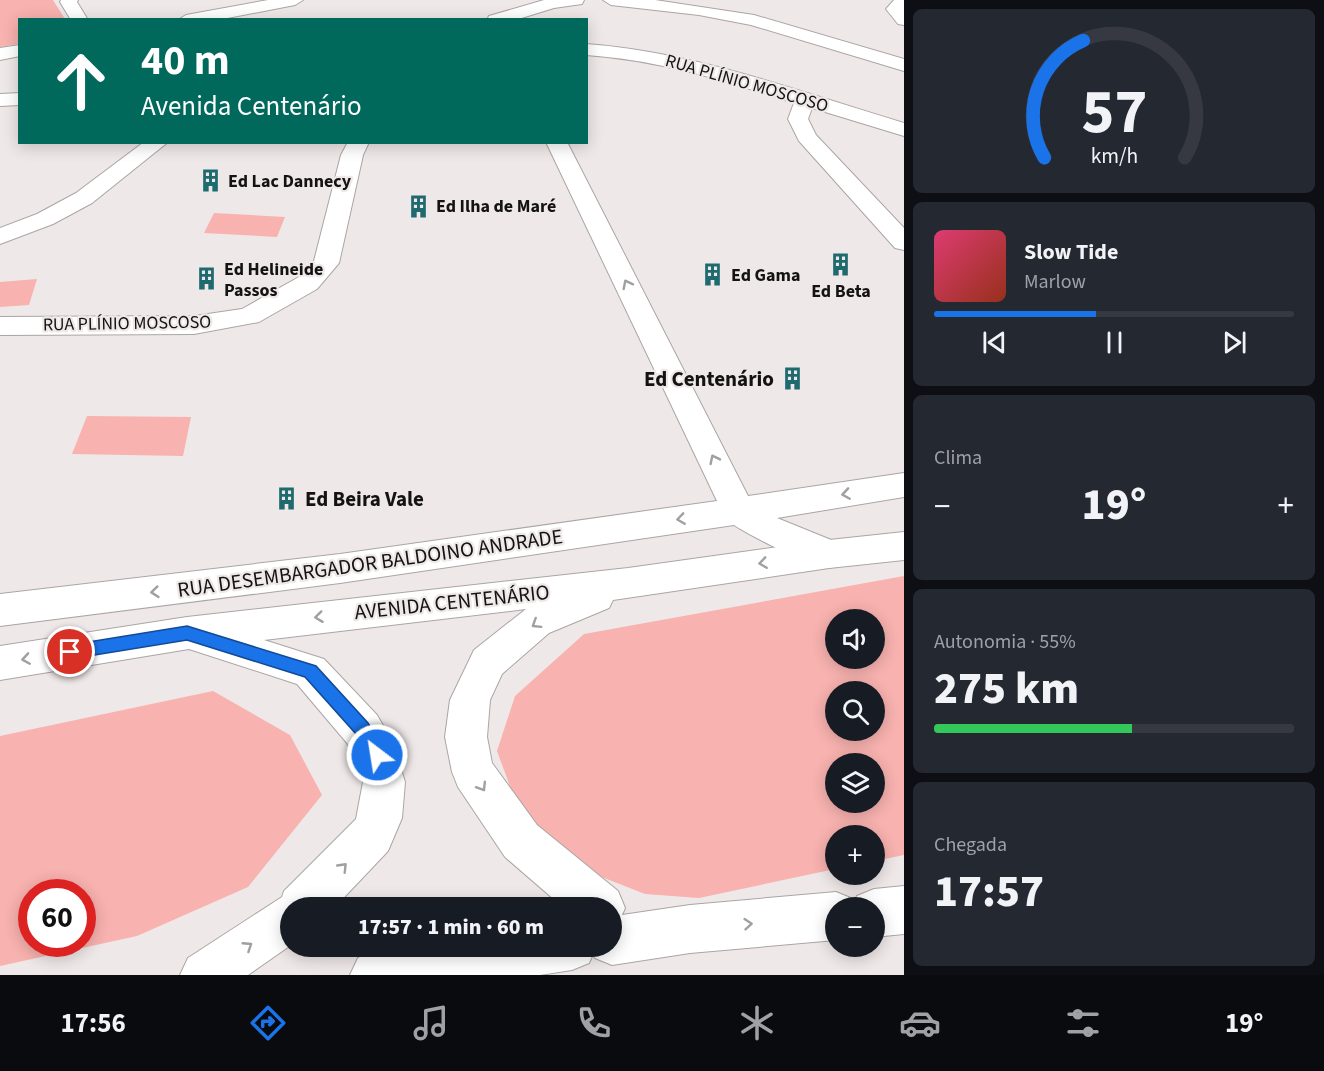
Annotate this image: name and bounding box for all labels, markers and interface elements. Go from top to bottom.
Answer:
text: 40 m [141,31,230,91]
icon: ahead [42,42,120,120]
street label: RUA PLÍNIO MOSCOSO [662,48,831,119]
text: 57 [1081,68,1147,157]
text: Avenida Centenário [141,87,362,126]
text: km/h [1090,141,1138,172]
building icon: Ed Lac Dannecy [197,168,223,194]
place label: Ed Lac Dannecy [228,169,352,194]
building icon: Ed Ilha de Maré [405,193,431,219]
place label: Ed Ilha de Maré [436,194,556,219]
text: Slow Tide [1024,236,1118,268]
building icon: Ed Beta [828,252,854,278]
place label: Ed Helineide Passos [224,257,323,303]
building icon: Ed Gama [700,262,726,288]
place label: Ed Gama [731,263,800,288]
building icon: Ed Helineide Passos [193,266,219,292]
text: Marlow [1024,268,1086,296]
one-way arrow [623,279,635,290]
place label: Ed Beta [811,279,871,304]
street label: RUA PLÍNIO MOSCOSO [43,310,211,337]
icon: previous [978,326,1011,359]
icon: pause [1098,326,1131,359]
icon: next [1218,326,1251,359]
place label: Ed Centenário [644,364,774,394]
building icon: Ed Centenário [779,366,805,392]
text: Clima [934,444,982,472]
one-way arrow [709,454,721,465]
text: 19° [1082,473,1146,537]
text: − [934,483,950,530]
text: + [1278,483,1294,530]
place label: Ed Beira Vale [305,484,424,514]
building icon: Ed Beira Vale [274,486,300,512]
one-way arrow [842,487,852,500]
one-way arrow [677,513,686,525]
street label: RUA DESEMBARGADOR BALDOINO ANDRADE [176,521,564,605]
one-way arrow [758,557,767,569]
street label: AVENIDA CENTENÁRIO [353,577,551,627]
one-way arrow [151,585,160,598]
map controls [825,609,885,957]
button: sound [825,609,885,669]
one-way arrow [315,610,324,622]
one-way arrow [532,616,542,628]
pin [44,626,95,677]
text: Autonomia · 55% [934,628,1076,656]
icon: arrive [53,635,86,668]
one-way arrow [21,652,31,665]
text: 275 km [934,657,1079,721]
button: search [825,681,885,741]
position arrow [345,723,409,787]
button: layers [825,753,885,813]
one-way arrow [475,781,487,791]
button: + [825,825,885,885]
text: Chegada [934,831,1007,859]
text: 17:57 [934,860,1044,924]
one-way arrow [336,863,347,874]
speed limit sign: 60 [18,879,96,957]
button: − [825,897,885,957]
text: 17:57 · 1 min · 60 m [358,911,544,943]
one-way arrow [743,918,753,931]
one-way arrow [242,941,252,953]
icon: directions [247,1002,289,1044]
icon: music [410,1002,452,1044]
icon: phone [573,1002,615,1044]
icon: climate [736,1002,778,1044]
icon: car [899,1002,941,1044]
icon: filters [1062,1002,1104,1044]
text: 17:56 [61,1004,126,1043]
text: 19° [1225,1004,1263,1043]

